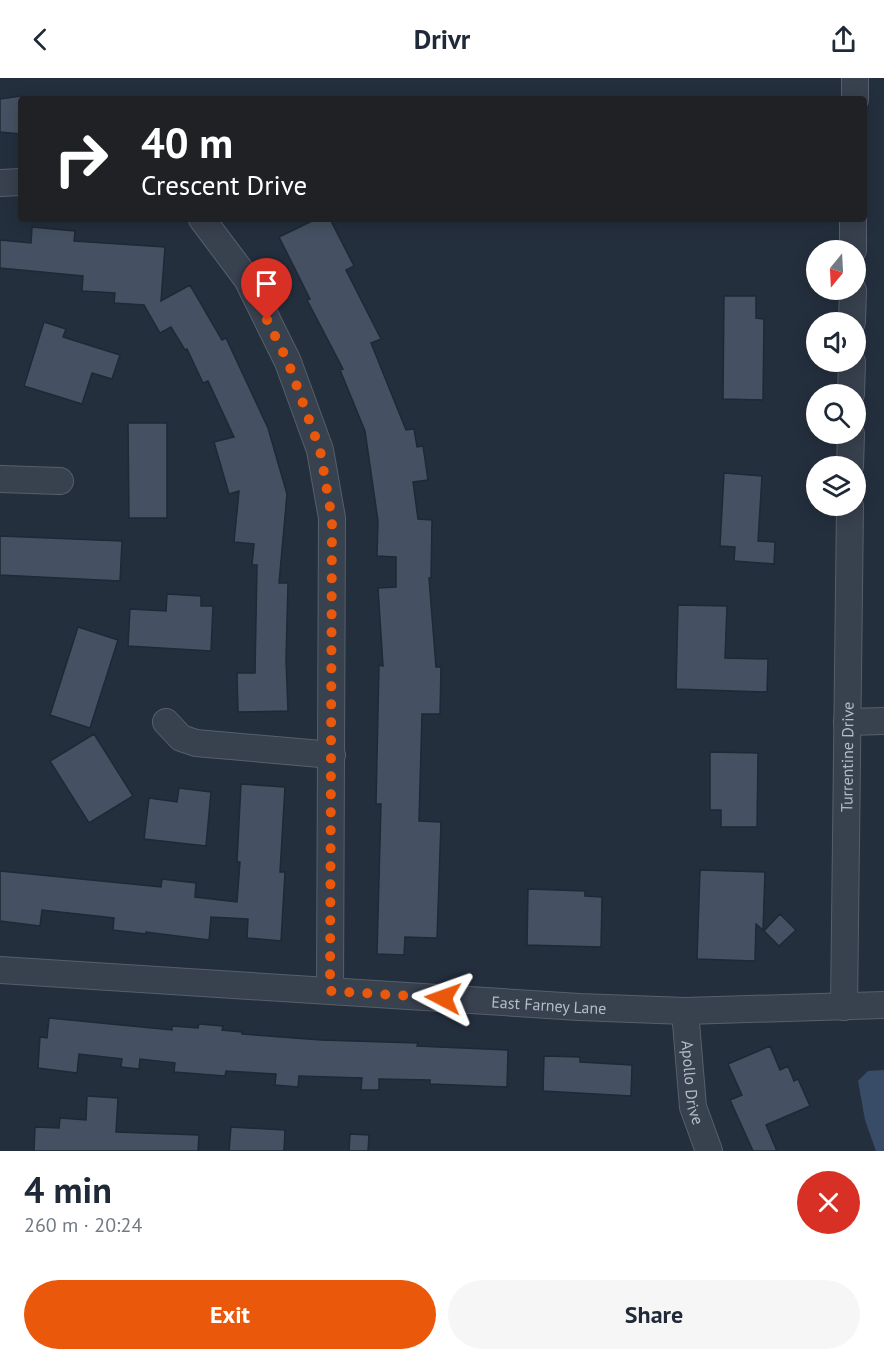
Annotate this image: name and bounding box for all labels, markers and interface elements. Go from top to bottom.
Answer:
text: Drivr [414,22,470,56]
icon: back [24,23,57,56]
icon: share [827,23,860,56]
text: 40 m [141,115,233,170]
icon: right [42,120,120,198]
text: Crescent Drive [141,168,307,202]
north arrow [806,240,866,300]
map controls [806,240,866,516]
pin [241,258,292,320]
icon: arrive [250,267,283,300]
button: sound [806,312,866,372]
button: search [806,384,866,444]
button: layers [806,456,866,516]
street label: Turrentine Drive [836,702,858,812]
position arrow [411,966,475,1030]
street label: East Farney Lane [491,991,607,1018]
street label: Apollo Drive [677,1040,709,1127]
text: 4 min [24,1166,112,1213]
button: close [797,1171,860,1234]
text: 260 m · 20:24 [24,1212,142,1238]
button: Exit [24,1280,436,1349]
button: Share [448,1280,860,1349]

